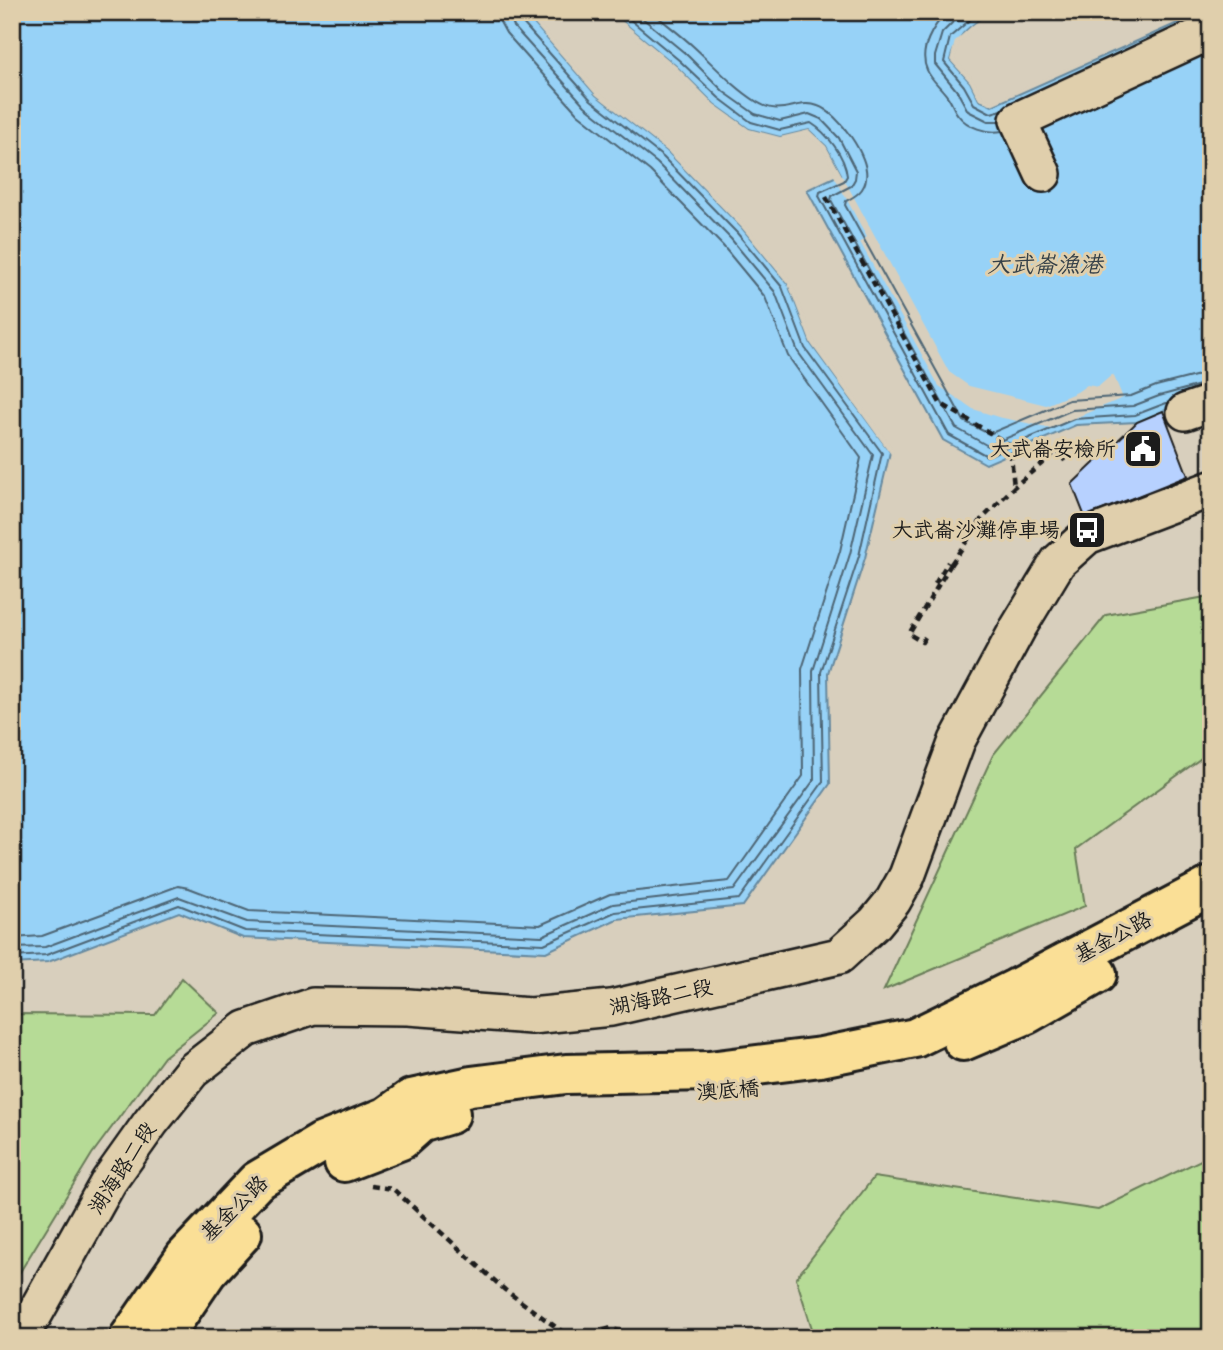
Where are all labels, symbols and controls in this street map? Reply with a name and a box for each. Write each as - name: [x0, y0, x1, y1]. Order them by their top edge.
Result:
- water label: 大武崙漁港: [988, 249, 1105, 279]
- public building icon: 大武崙安檢所: [1122, 428, 1164, 470]
- place label: 大武崙安檢所: [990, 435, 1116, 463]
- bus stop icon: 大武崙沙灘停車場: [1066, 509, 1108, 551]
- place label: 大武崙沙灘停車場: [892, 516, 1060, 544]
- street label: 基金公路: [1069, 905, 1157, 969]
- street label: 湖海路二段: [607, 972, 715, 1022]
- street label: 澳底橋: [696, 1074, 760, 1106]
- street label: 湖海路二段: [82, 1116, 162, 1220]
- street label: 基金公路: [194, 1169, 274, 1247]

